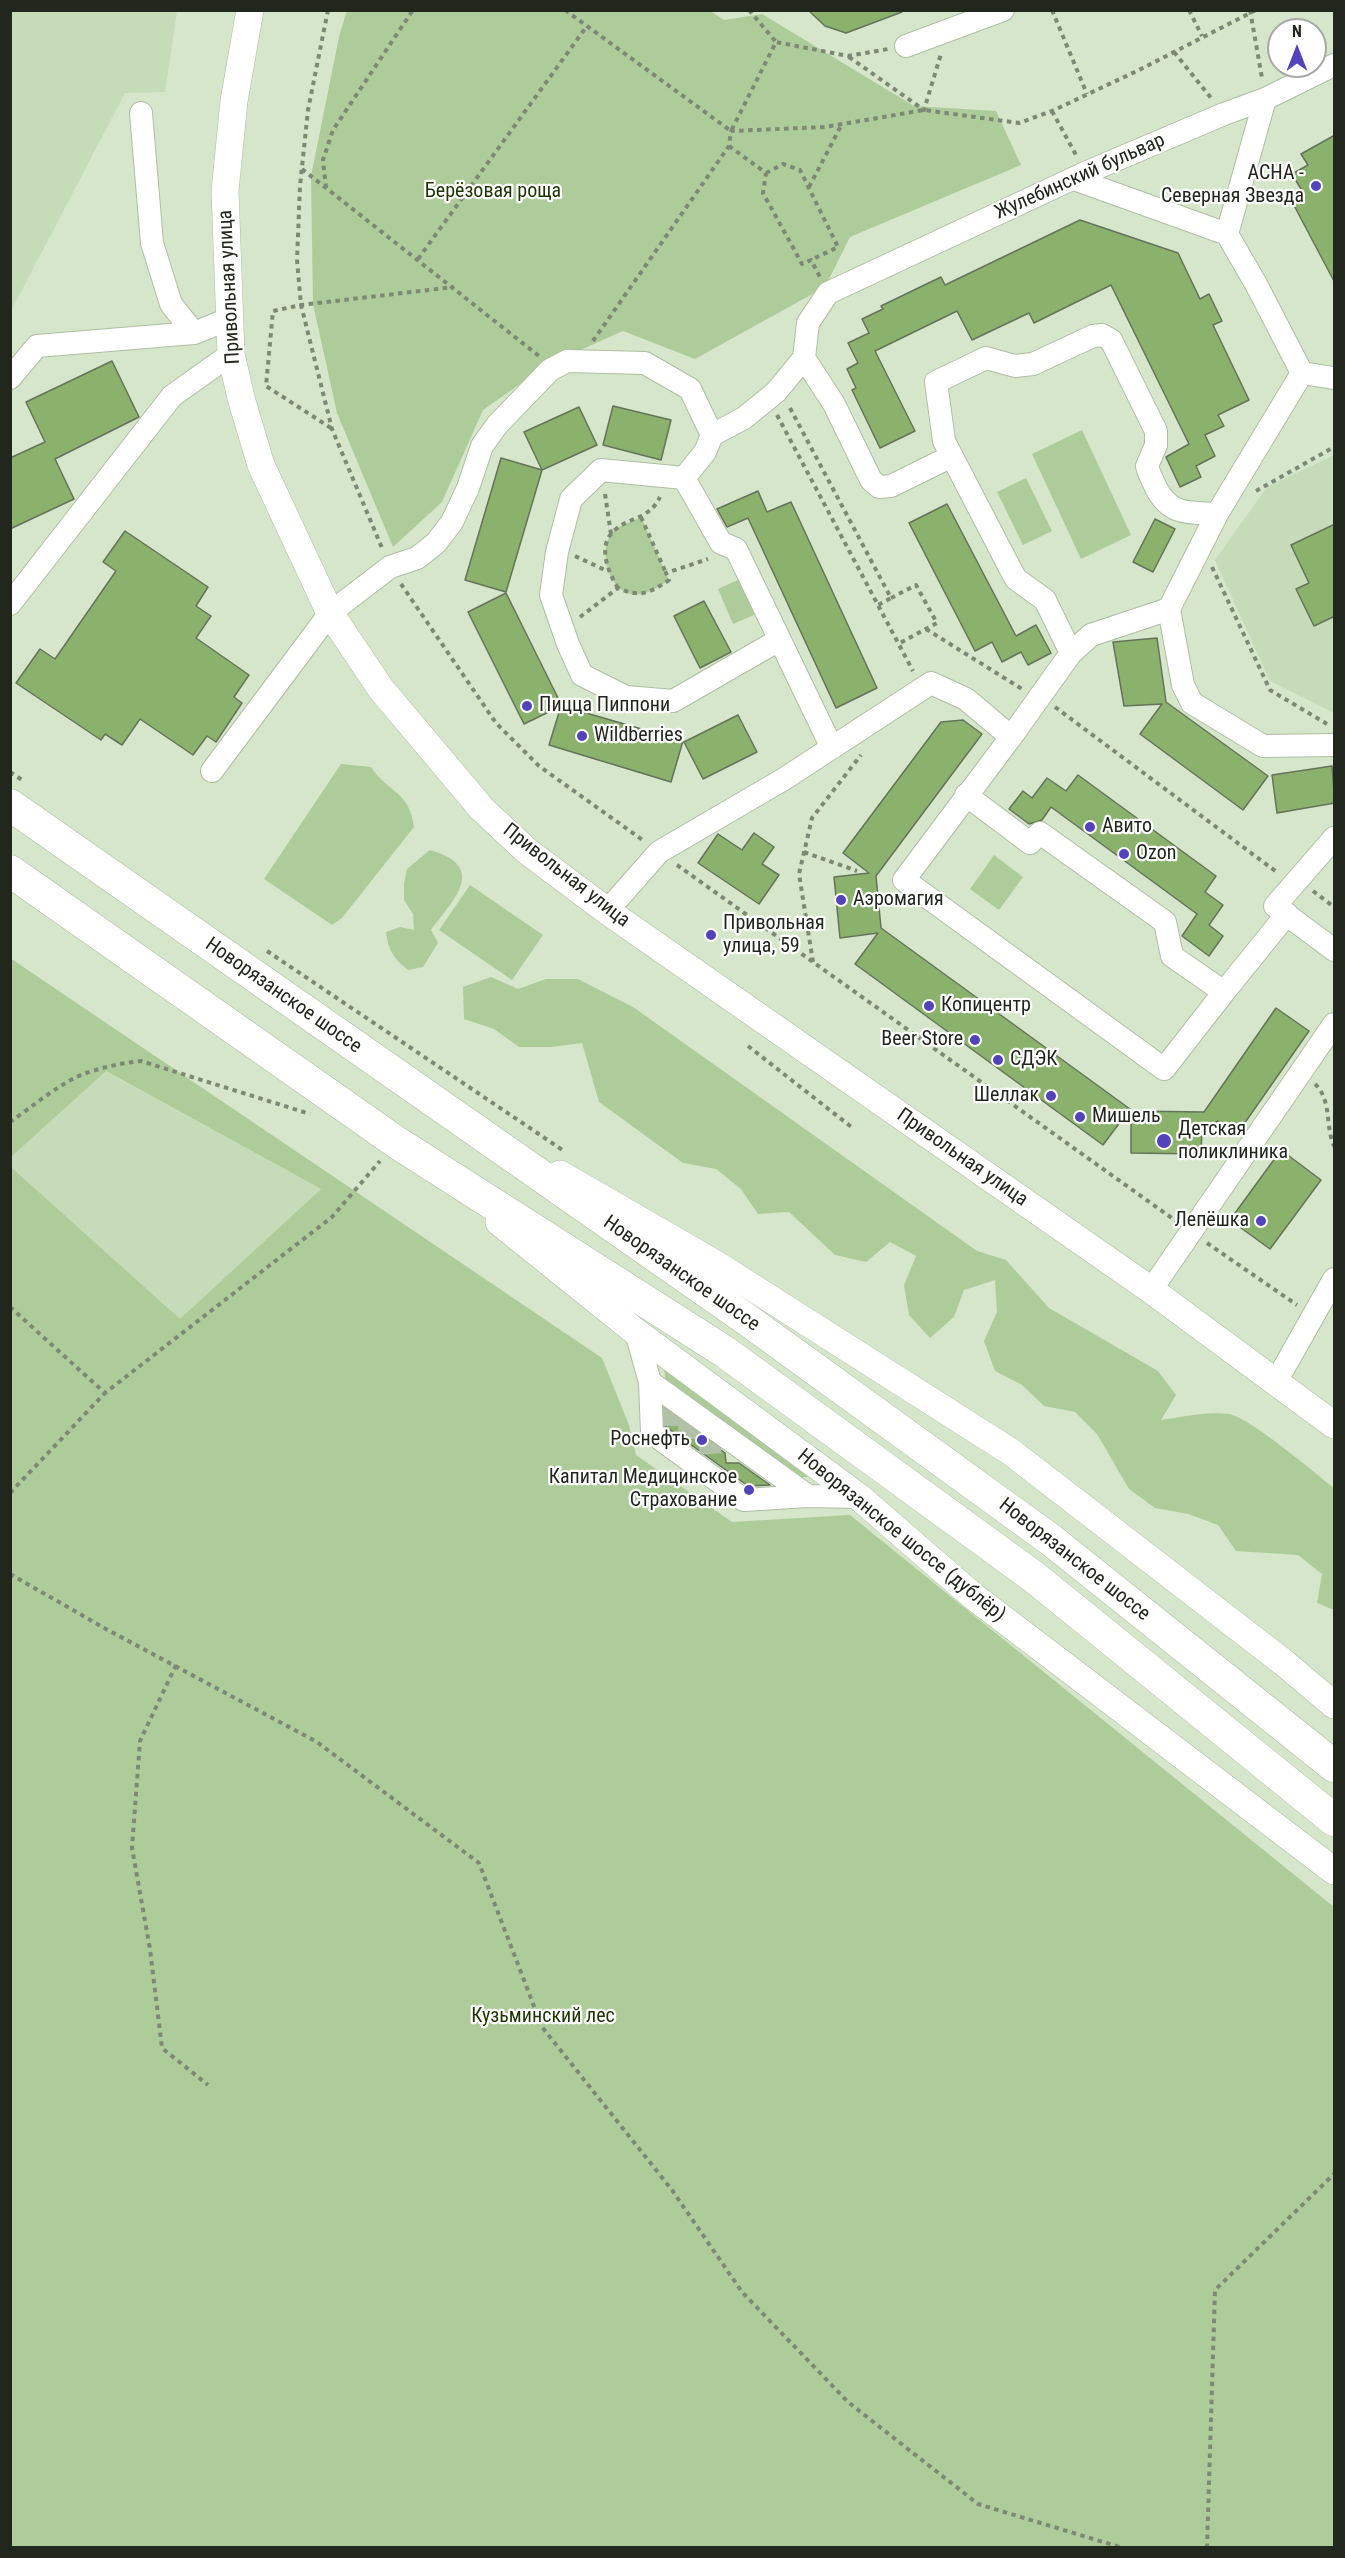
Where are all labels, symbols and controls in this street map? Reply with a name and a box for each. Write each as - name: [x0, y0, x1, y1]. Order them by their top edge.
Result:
- north arrow: [1267, 18, 1327, 78]
- text: N: [1292, 22, 1302, 41]
- street label: Жулебинский бульвар: [991, 129, 1169, 225]
- place label: АСНА - Северная Звезда: [1161, 162, 1304, 209]
- marker: АСНА - Северная Звезда: [1309, 179, 1323, 193]
- park label: Берёзовая роща: [425, 180, 561, 204]
- street label: Привольная улица: [214, 209, 246, 365]
- place label: Пицца Пиппони: [539, 694, 670, 718]
- marker: Пицца Пиппони: [520, 699, 534, 713]
- place label: Wildberries: [594, 724, 683, 748]
- marker: Wildberries: [575, 729, 589, 743]
- place label: Авито: [1102, 815, 1152, 839]
- street label: Привольная улица: [498, 819, 634, 933]
- marker: Авито: [1083, 820, 1097, 834]
- place label: Ozon: [1136, 842, 1176, 866]
- marker: Ozon: [1117, 847, 1131, 861]
- place label: Аэромагия: [853, 888, 944, 912]
- marker: Аэромагия: [834, 893, 848, 907]
- place label: Привольная улица, 59: [723, 912, 825, 959]
- marker: Привольная улица, 59: [704, 928, 718, 942]
- street label: Новорязанское шоссе: [200, 933, 366, 1059]
- place label: Копицентр: [941, 994, 1031, 1018]
- marker: Копицентр: [922, 999, 936, 1013]
- place label: Beer Store: [881, 1028, 963, 1052]
- marker: Beer Store: [968, 1033, 982, 1047]
- place label: СДЭК: [1010, 1048, 1058, 1072]
- marker: СДЭК: [991, 1053, 1005, 1067]
- place label: Шеллак: [974, 1084, 1039, 1108]
- marker: Шеллак: [1044, 1089, 1058, 1103]
- street label: Привольная улица: [892, 1104, 1032, 1212]
- place label: Мишель: [1092, 1105, 1161, 1129]
- marker: Мишель: [1073, 1110, 1087, 1124]
- place label: Детская поликлиника: [1178, 1118, 1288, 1165]
- marker: Детская поликлиника: [1155, 1132, 1173, 1150]
- place label: Лепёшка: [1174, 1209, 1249, 1233]
- street label: Новорязанское шоссе: [598, 1211, 764, 1337]
- marker: Лепёшка: [1254, 1214, 1268, 1228]
- place label: Роснефть: [610, 1428, 690, 1452]
- marker: Роснефть: [695, 1433, 709, 1447]
- street label: Новорязанское шоссе (дублёр): [792, 1445, 1010, 1627]
- place label: Капитал Медицинское Страхование: [549, 1466, 737, 1513]
- marker: Капитал Медицинское Страхование: [742, 1483, 756, 1497]
- street label: Новорязанское шоссе: [994, 1493, 1154, 1627]
- park label: Кузьминский лес: [471, 2005, 615, 2029]

